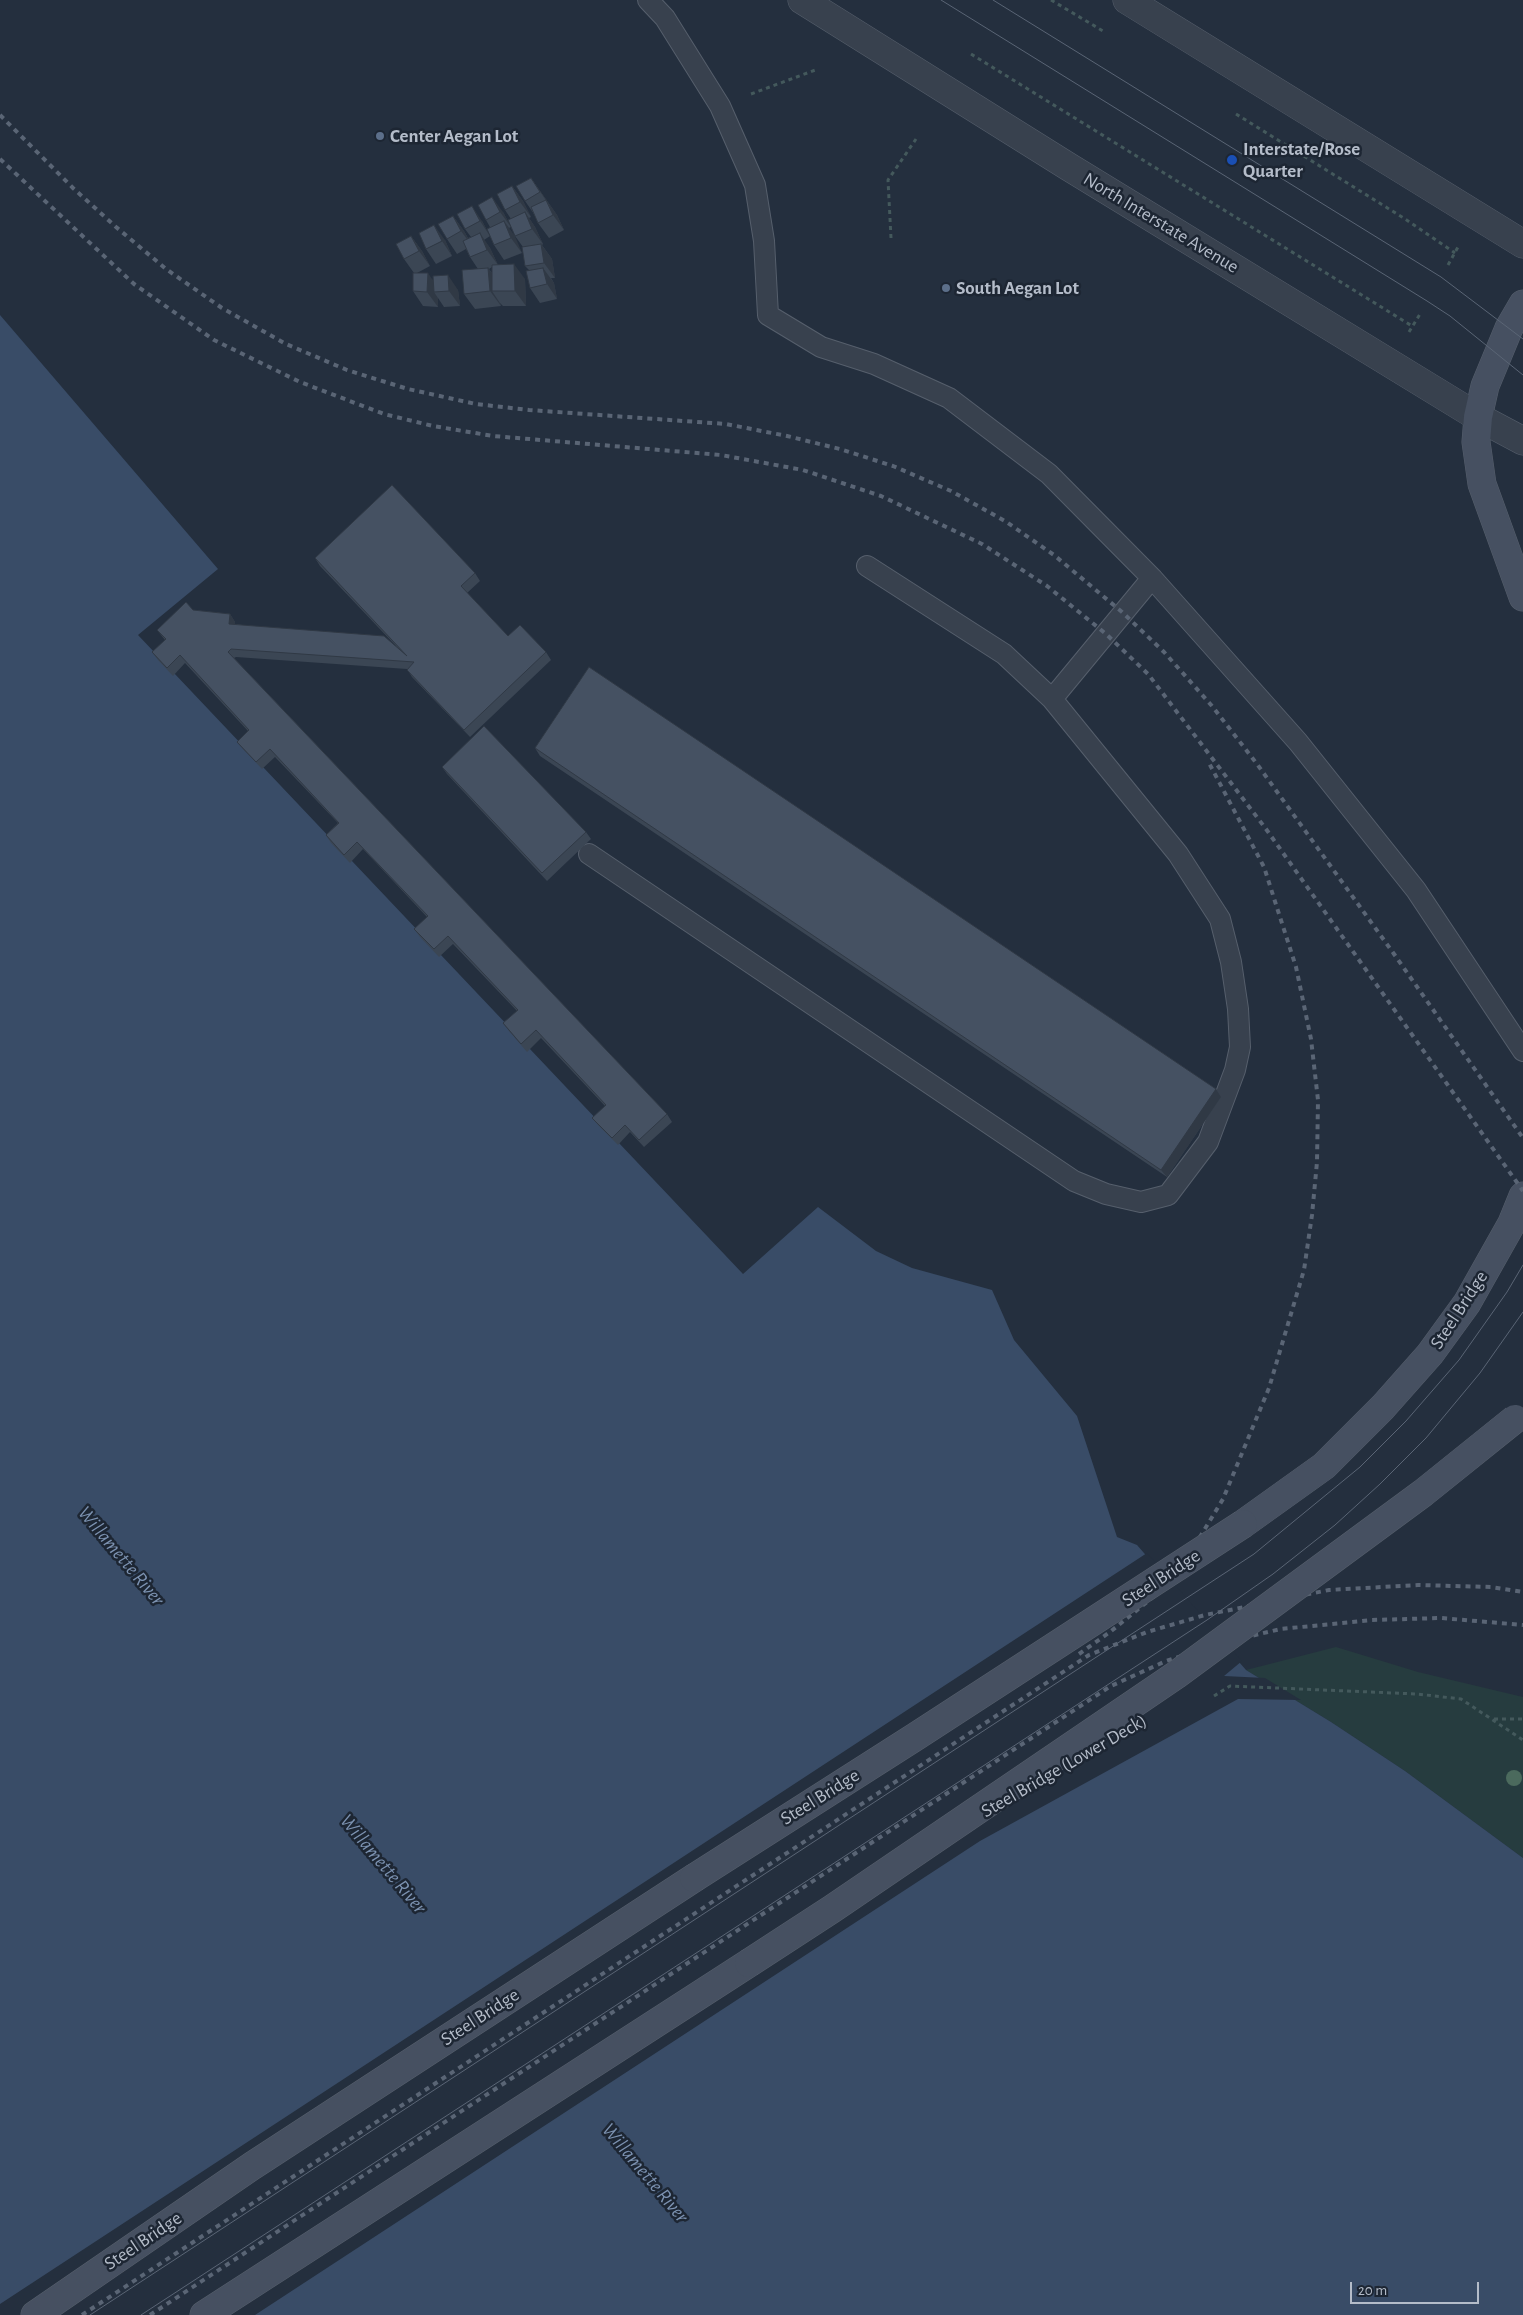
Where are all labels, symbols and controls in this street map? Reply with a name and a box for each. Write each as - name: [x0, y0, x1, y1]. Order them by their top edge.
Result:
- place label: Center Aegan Lot: [390, 125, 518, 147]
- marker: Center Aegan Lot: [374, 130, 386, 142]
- place label: Interstate/Rose Quarter: [1243, 138, 1360, 182]
- marker: Interstate/Rose Quarter: [1225, 153, 1239, 167]
- street label: North Interstate Avenue: [1079, 168, 1243, 278]
- place label: South Aegan Lot: [956, 277, 1079, 299]
- marker: South Aegan Lot: [940, 282, 952, 294]
- street label: Steel Bridge: [1425, 1267, 1493, 1353]
- water label: Willamette River: [73, 1501, 169, 1611]
- street label: Steel Bridge: [1118, 1544, 1204, 1612]
- street label: Steel Bridge (Lower Deck): [977, 1709, 1151, 1823]
- street label: Steel Bridge: [776, 1764, 864, 1830]
- water label: Willamette River: [335, 1809, 431, 1919]
- street label: Steel Bridge: [437, 1983, 523, 2051]
- water label: Willamette River: [597, 2118, 693, 2228]
- street label: Steel Bridge: [100, 2207, 186, 2275]
- scale bar: [1353, 2272, 1482, 2304]
- text: 20 m: [1358, 2283, 1387, 2298]

